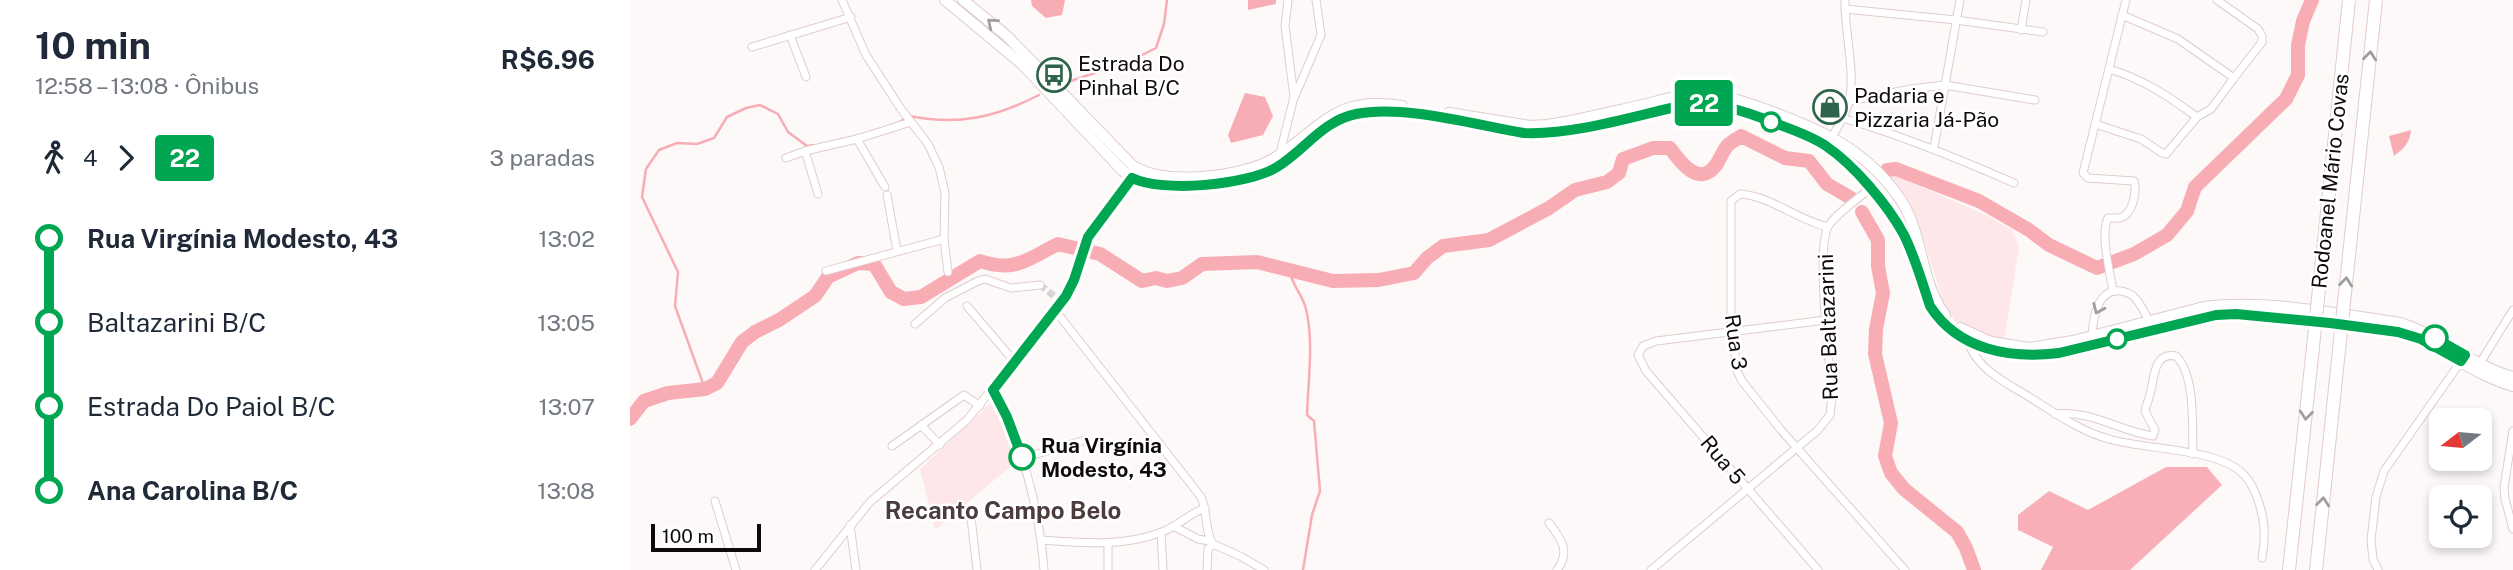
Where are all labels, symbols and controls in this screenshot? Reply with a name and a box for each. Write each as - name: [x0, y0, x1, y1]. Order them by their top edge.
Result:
- one-way arrow: [987, 19, 1000, 32]
- text: 10 min: [35, 23, 151, 68]
- text: R$6.96: [501, 44, 595, 75]
- one-way arrow: [2362, 50, 2377, 62]
- place label: Estrada Do Pinhal B/C: [1078, 51, 1185, 100]
- bus stop icon: Estrada Do Pinhal B/C: [1035, 56, 1073, 94]
- text: 12:58 – 13:08 · Ônibus: [35, 72, 259, 99]
- street label: Rodoanel Mário Covas: [2306, 72, 2354, 290]
- line badge: 22: [1672, 80, 1736, 126]
- place label: Padaria e Pizzaria Já-Pão: [1854, 83, 1999, 132]
- shop icon: Padaria e Pizzaria Já-Pão: [1811, 88, 1849, 126]
- text: 22: [1689, 89, 1719, 117]
- unlabelled marker: [1761, 112, 1781, 132]
- icon: walk: [35, 139, 73, 177]
- icon: forward: [107, 139, 145, 177]
- text: 4: [83, 144, 97, 171]
- text: 22: [169, 144, 200, 172]
- text: 3 paradas: [489, 144, 595, 171]
- text: Rua Virgínia Modesto, 43: [87, 223, 398, 254]
- text: 13:02: [538, 225, 595, 252]
- street label: Rua Baltazarini: [1813, 253, 1843, 401]
- one-way arrow: [2338, 277, 2353, 288]
- one-way arrow: [2092, 302, 2106, 314]
- text: Baltazarini B/C: [87, 307, 266, 338]
- text: 13:05: [537, 309, 595, 336]
- street label: Rua 3: [1720, 312, 1752, 372]
- unlabelled marker: [2422, 325, 2448, 351]
- unlabelled marker: [2107, 329, 2127, 349]
- text: Estrada Do Paiol B/C: [87, 391, 335, 422]
- text: 13:07: [538, 393, 595, 420]
- north arrow: [2429, 408, 2492, 471]
- map controls: [2429, 408, 2492, 548]
- one-way arrow: [2299, 409, 2314, 421]
- street label: Rua 5: [1695, 430, 1751, 490]
- place label: Rua Virgínia Modesto, 43: [1041, 433, 1167, 482]
- marker: Rua Virgínia Modesto, 43: [1009, 444, 1035, 470]
- text: Ana Carolina B/C: [87, 475, 298, 506]
- text: 13:08: [537, 477, 595, 504]
- button: locate: [2429, 485, 2492, 548]
- district label: Recanto Campo Belo: [885, 496, 1121, 524]
- one-way arrow: [2316, 496, 2331, 508]
- scale bar: [651, 521, 761, 553]
- text: 100 m: [662, 525, 714, 547]

